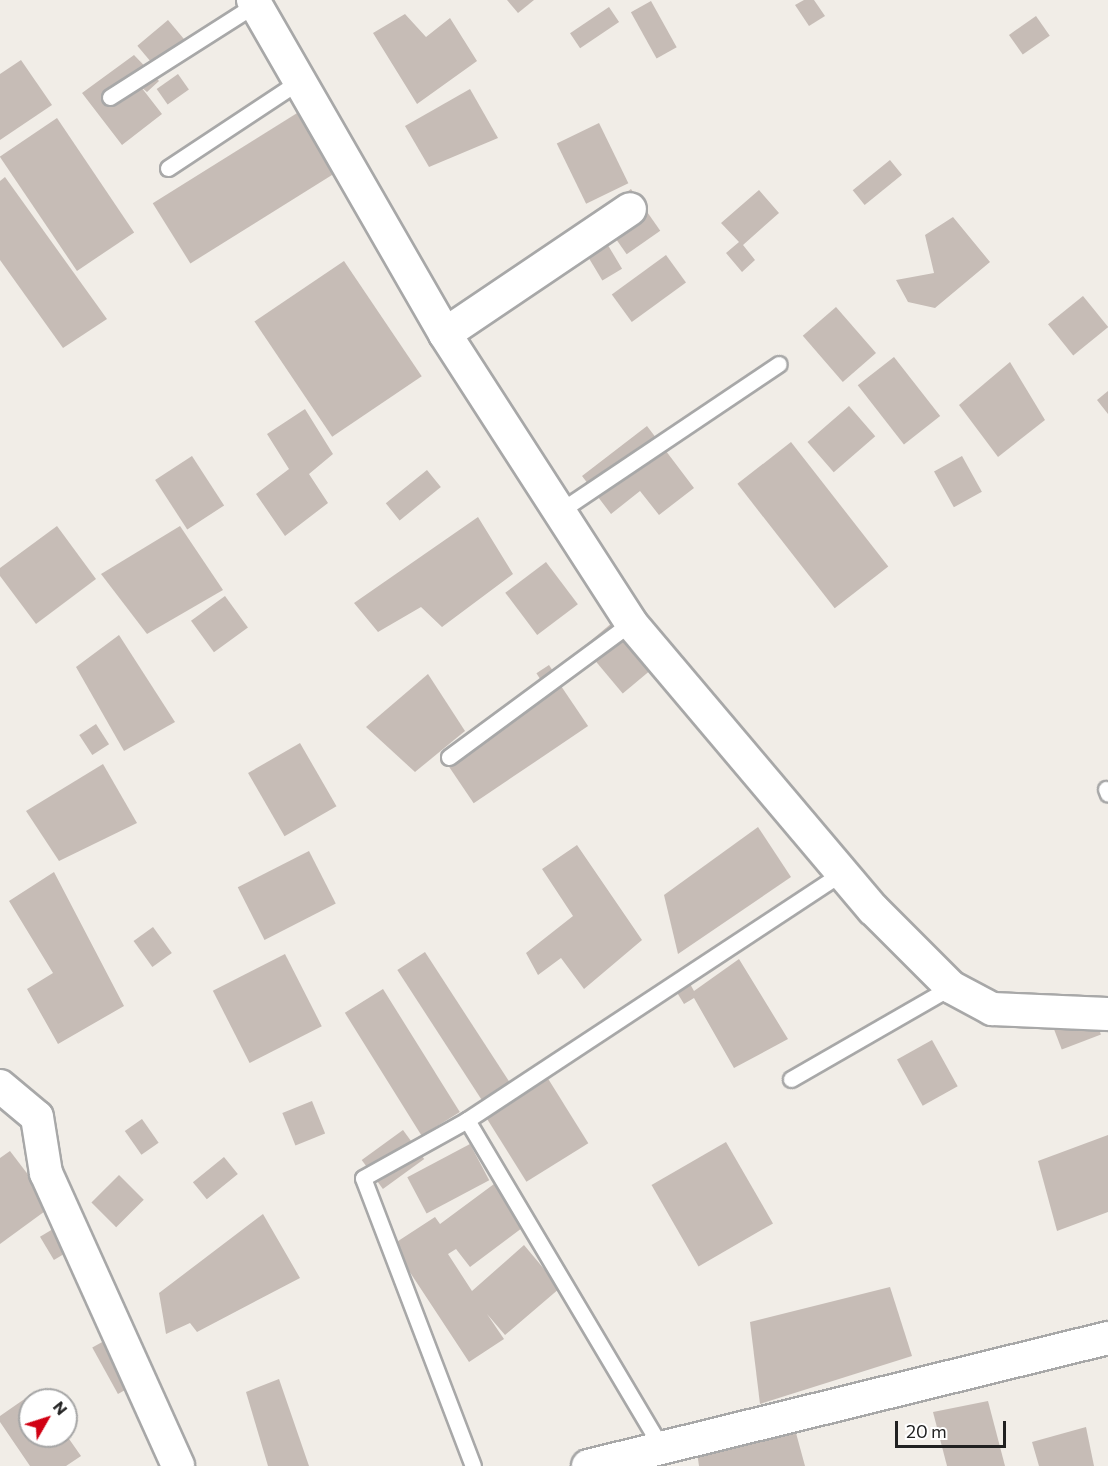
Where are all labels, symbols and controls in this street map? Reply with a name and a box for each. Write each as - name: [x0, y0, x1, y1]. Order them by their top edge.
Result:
- north arrow: [18, 1388, 78, 1448]
- text: N: [50, 1397, 72, 1418]
- scale bar: [898, 1409, 1009, 1447]
- text: 20 m: [906, 1420, 947, 1442]

